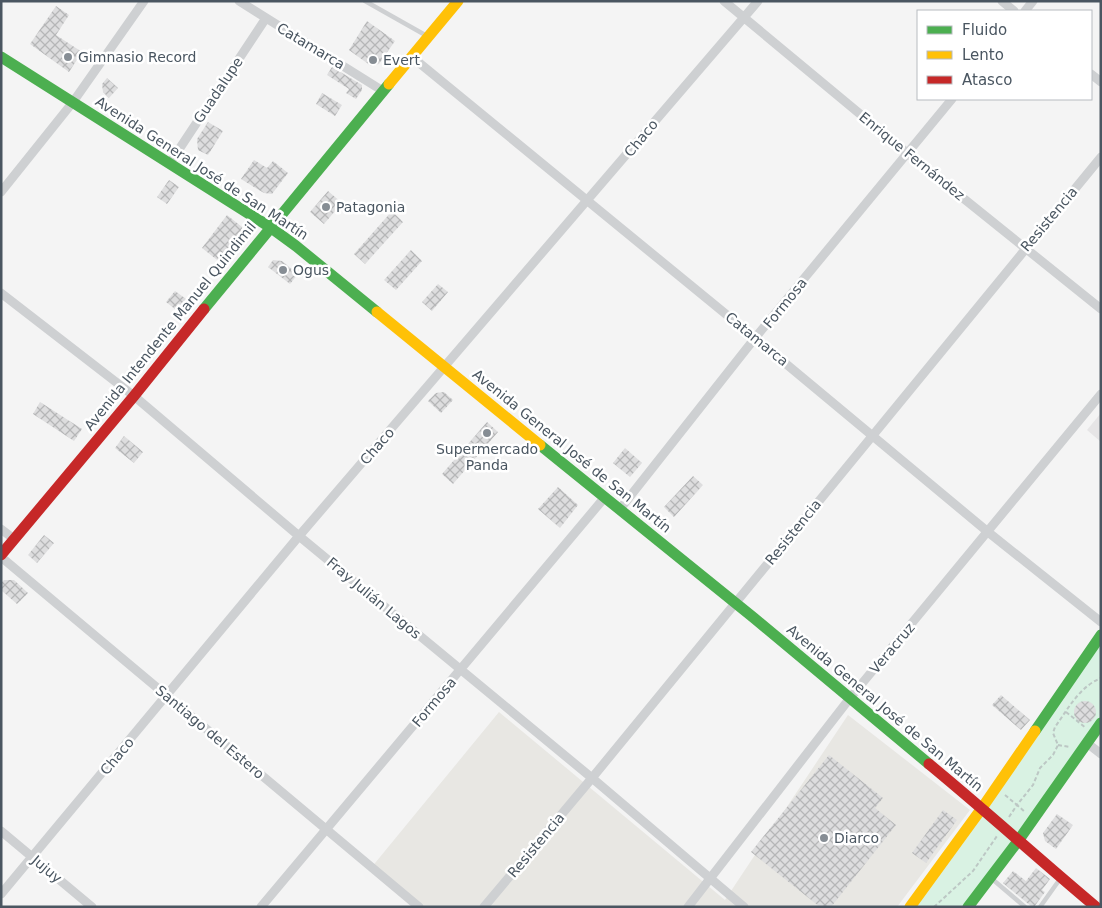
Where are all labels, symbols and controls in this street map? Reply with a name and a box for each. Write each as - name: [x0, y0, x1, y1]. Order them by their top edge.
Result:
- legend: [917, 10, 1092, 100]
- street label: Catamarca: [274, 19, 348, 73]
- text: Fluido: [962, 21, 1007, 39]
- text: Lento: [962, 46, 1004, 64]
- place label: Gimnasio Record: [78, 49, 196, 65]
- marker: Gimnasio Record: [62, 51, 74, 63]
- place label: Evert: [383, 52, 421, 68]
- street label: Guadalupe: [190, 54, 246, 126]
- marker: Evert: [367, 54, 379, 66]
- text: Atasco: [962, 71, 1012, 89]
- street label: Avenida General José de San Martín: [93, 93, 311, 243]
- street label: Enrique Fernández: [856, 109, 968, 203]
- street label: Chaco: [621, 116, 661, 160]
- street label: Resistencia: [1017, 183, 1081, 255]
- place label: Patagonia: [336, 199, 405, 215]
- marker: Patagonia: [320, 201, 332, 213]
- street label: Avenida Intendente Manuel Quindimil: [81, 219, 259, 433]
- place label: Ogus: [293, 262, 329, 278]
- marker: Ogus: [277, 264, 289, 276]
- street label: Formosa: [760, 275, 810, 331]
- street label: Catamarca: [722, 309, 792, 369]
- street label: Avenida General José de San Martín: [470, 366, 674, 536]
- street label: Chaco: [357, 424, 397, 468]
- marker: Supermercado Panda: [481, 427, 493, 439]
- place label: Supermercado Panda: [436, 441, 538, 473]
- street label: Resistencia: [762, 496, 824, 568]
- street label: Fray Julián Lagos: [324, 554, 424, 642]
- street label: Veracruz: [866, 619, 918, 677]
- street label: Avenida General José de San Martín: [784, 621, 986, 795]
- street label: Formosa: [409, 674, 459, 730]
- street label: Santiago del Estero: [153, 682, 267, 782]
- street label: Chaco: [97, 734, 137, 778]
- street label: Resistencia: [504, 809, 568, 881]
- place label: Diarco: [834, 830, 879, 846]
- marker: Diarco: [818, 832, 830, 844]
- street label: Jujuy: [28, 851, 65, 886]

